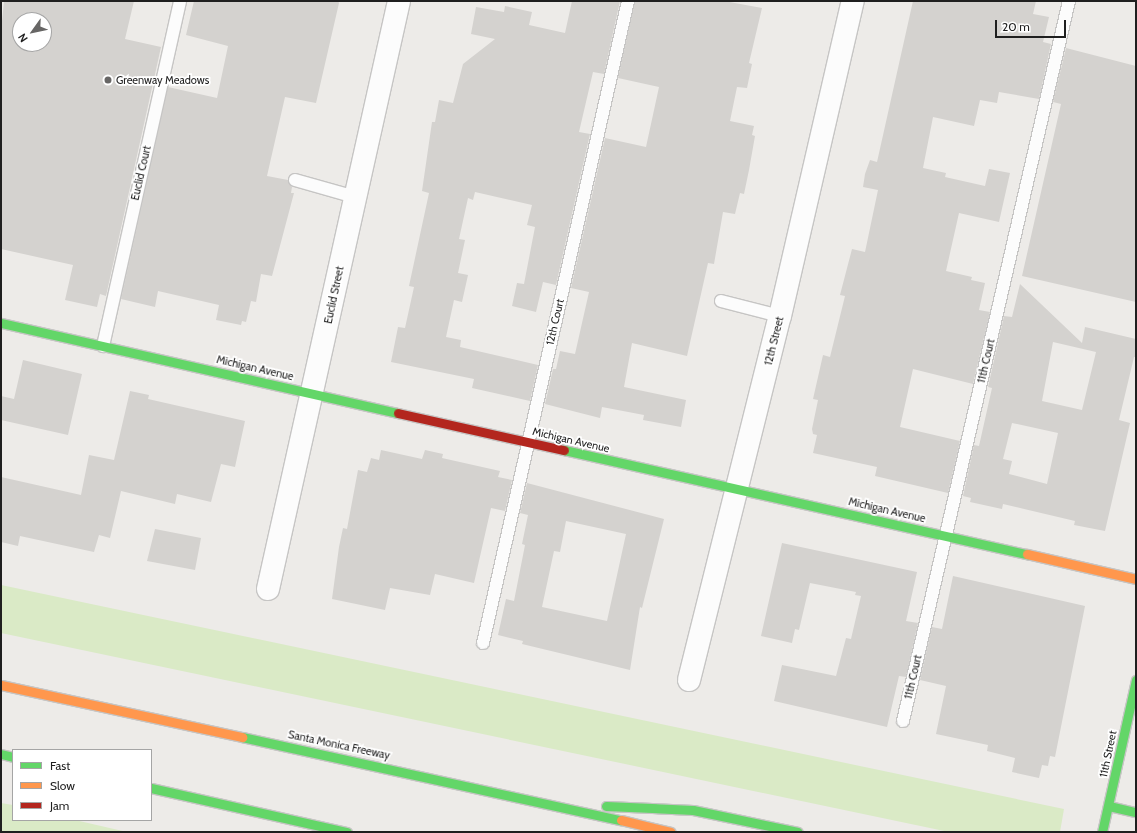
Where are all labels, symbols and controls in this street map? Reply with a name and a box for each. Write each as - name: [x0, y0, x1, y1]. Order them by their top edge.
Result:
- north arrow: [12, 12, 52, 52]
- scale bar: [997, 12, 1068, 38]
- text: 20 m: [1002, 19, 1030, 34]
- text: N: [15, 31, 31, 45]
- place label: Greenway Meadows: [116, 73, 209, 87]
- marker: Greenway Meadows: [103, 75, 113, 85]
- street label: Euclid Court: [128, 144, 154, 202]
- street label: Euclid Street: [321, 265, 347, 325]
- street label: 12th Court: [543, 298, 567, 346]
- street label: 12th Street: [762, 315, 786, 367]
- street label: 11th Court: [975, 338, 997, 384]
- street label: Michigan Avenue: [215, 353, 295, 383]
- street label: Michigan Avenue: [531, 425, 611, 455]
- street label: Michigan Avenue: [847, 495, 927, 525]
- street label: 11th Court: [902, 654, 924, 700]
- street label: Santa Monica Freeway: [287, 728, 391, 762]
- street label: 11th Street: [1097, 729, 1119, 779]
- legend: [12, 749, 152, 821]
- text: Fast: [50, 758, 70, 773]
- text: Slow: [50, 778, 75, 793]
- text: Jam: [50, 798, 69, 813]

